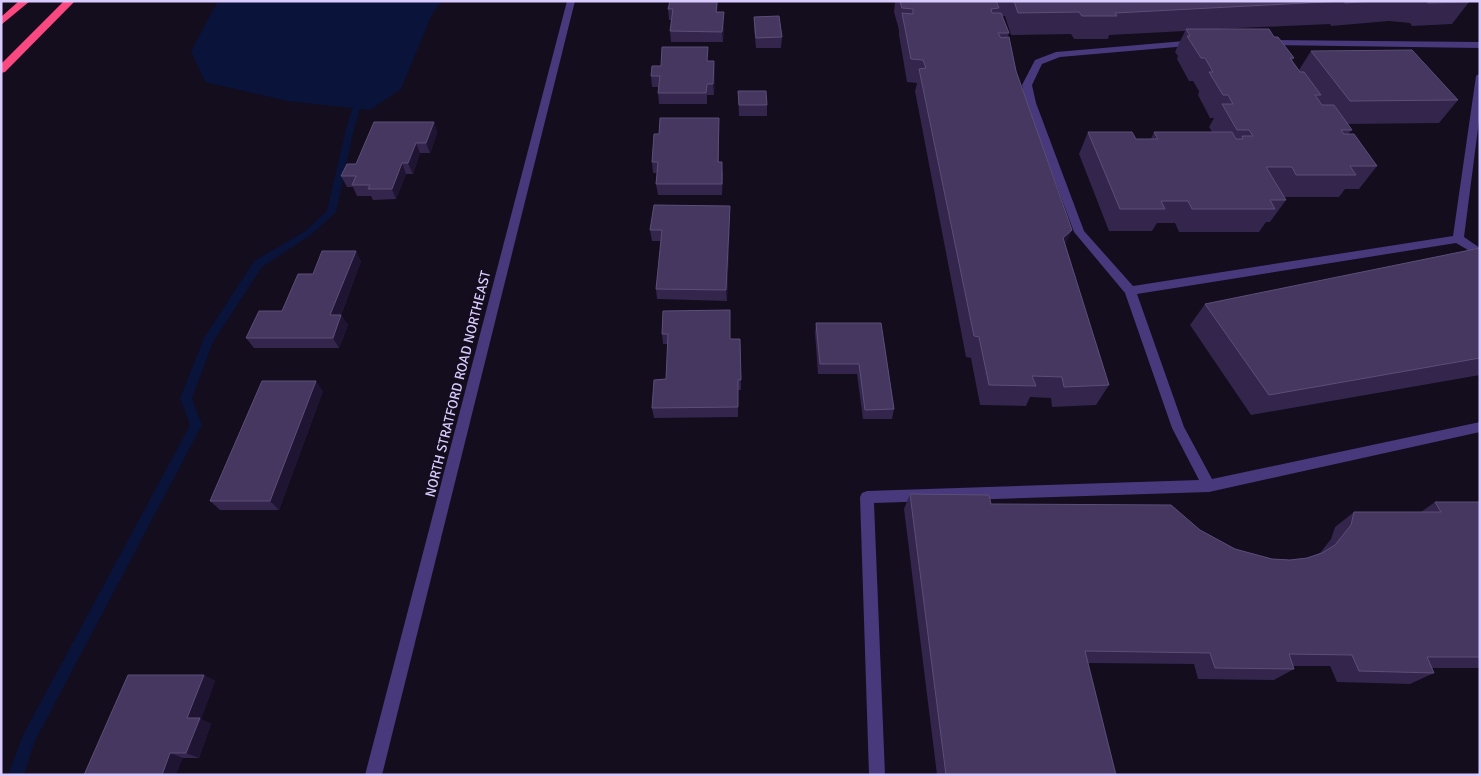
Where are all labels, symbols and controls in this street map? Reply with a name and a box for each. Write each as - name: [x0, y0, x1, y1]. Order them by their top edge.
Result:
- street label: NORTH STRATFORD ROAD NORTHEAST: [422, 269, 494, 499]

